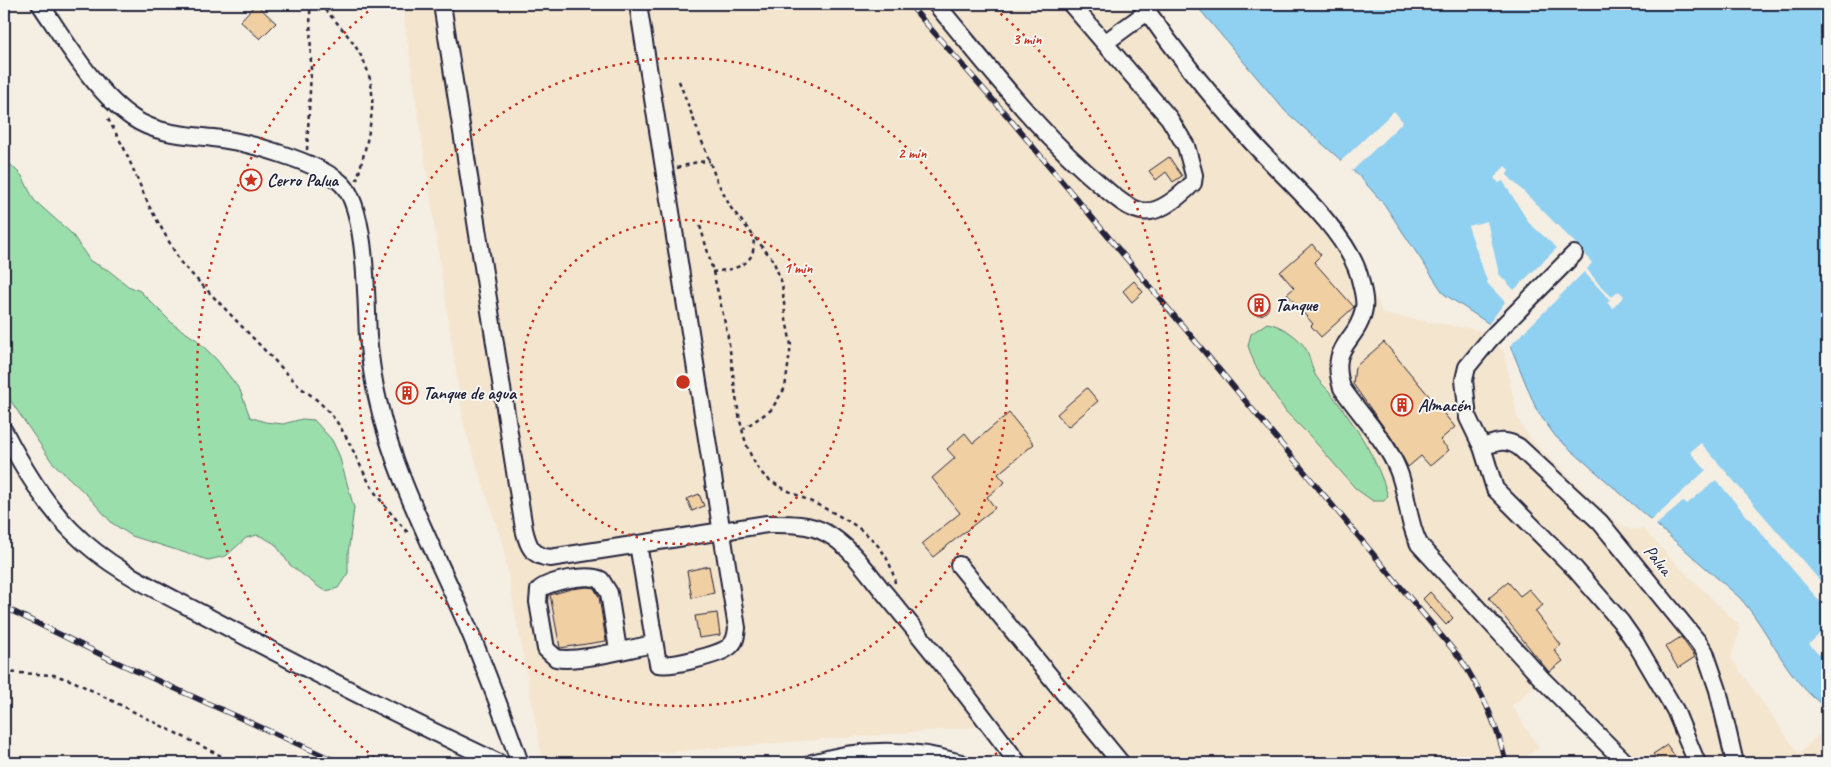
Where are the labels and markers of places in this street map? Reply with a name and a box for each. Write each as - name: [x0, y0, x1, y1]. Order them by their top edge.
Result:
- place icon: Cerro Palua: [239, 168, 263, 192]
- place label: Cerro Palua: [267, 169, 339, 191]
- building icon: Tanque: [1247, 293, 1271, 317]
- place label: Tanque: [1275, 294, 1319, 316]
- centre of rings: [674, 373, 692, 391]
- building icon: Tanque de agua: [395, 381, 419, 405]
- place label: Tanque de agua: [423, 382, 518, 404]
- building icon: Almacén: [1390, 393, 1414, 417]
- place label: Almacén: [1418, 394, 1471, 416]

